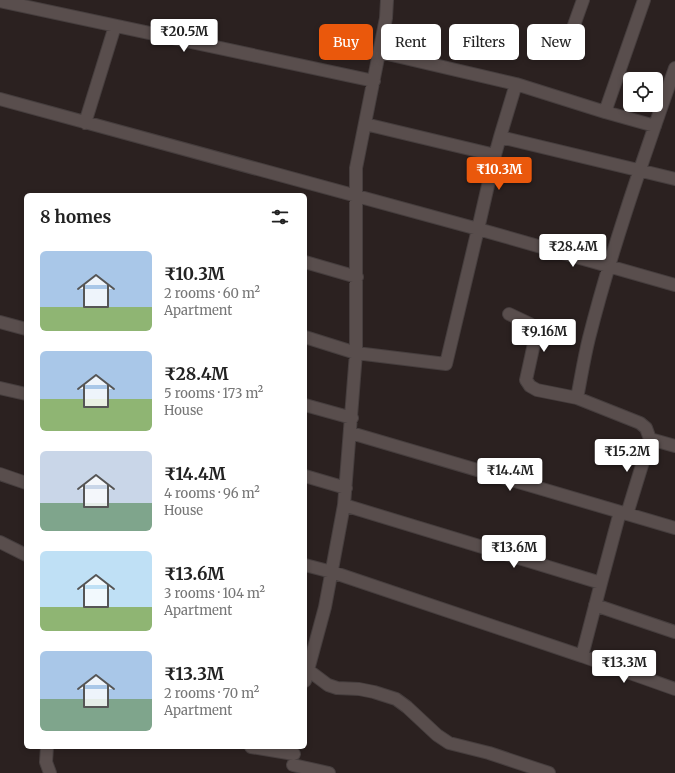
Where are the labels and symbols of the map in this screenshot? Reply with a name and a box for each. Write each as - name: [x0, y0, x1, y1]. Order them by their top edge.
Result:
- pin: ₹20.5M: [151, 19, 217, 53]
- pin: ₹10.3M: [466, 157, 532, 191]
- pin: ₹28.4M: [540, 234, 606, 268]
- pin: ₹9.16M: [511, 319, 577, 353]
- pin: ₹15.2M: [594, 439, 660, 473]
- pin: ₹14.4M: [477, 458, 543, 492]
- pin: ₹13.6M: [481, 535, 547, 569]
- pin: ₹13.3M: [591, 650, 657, 684]

